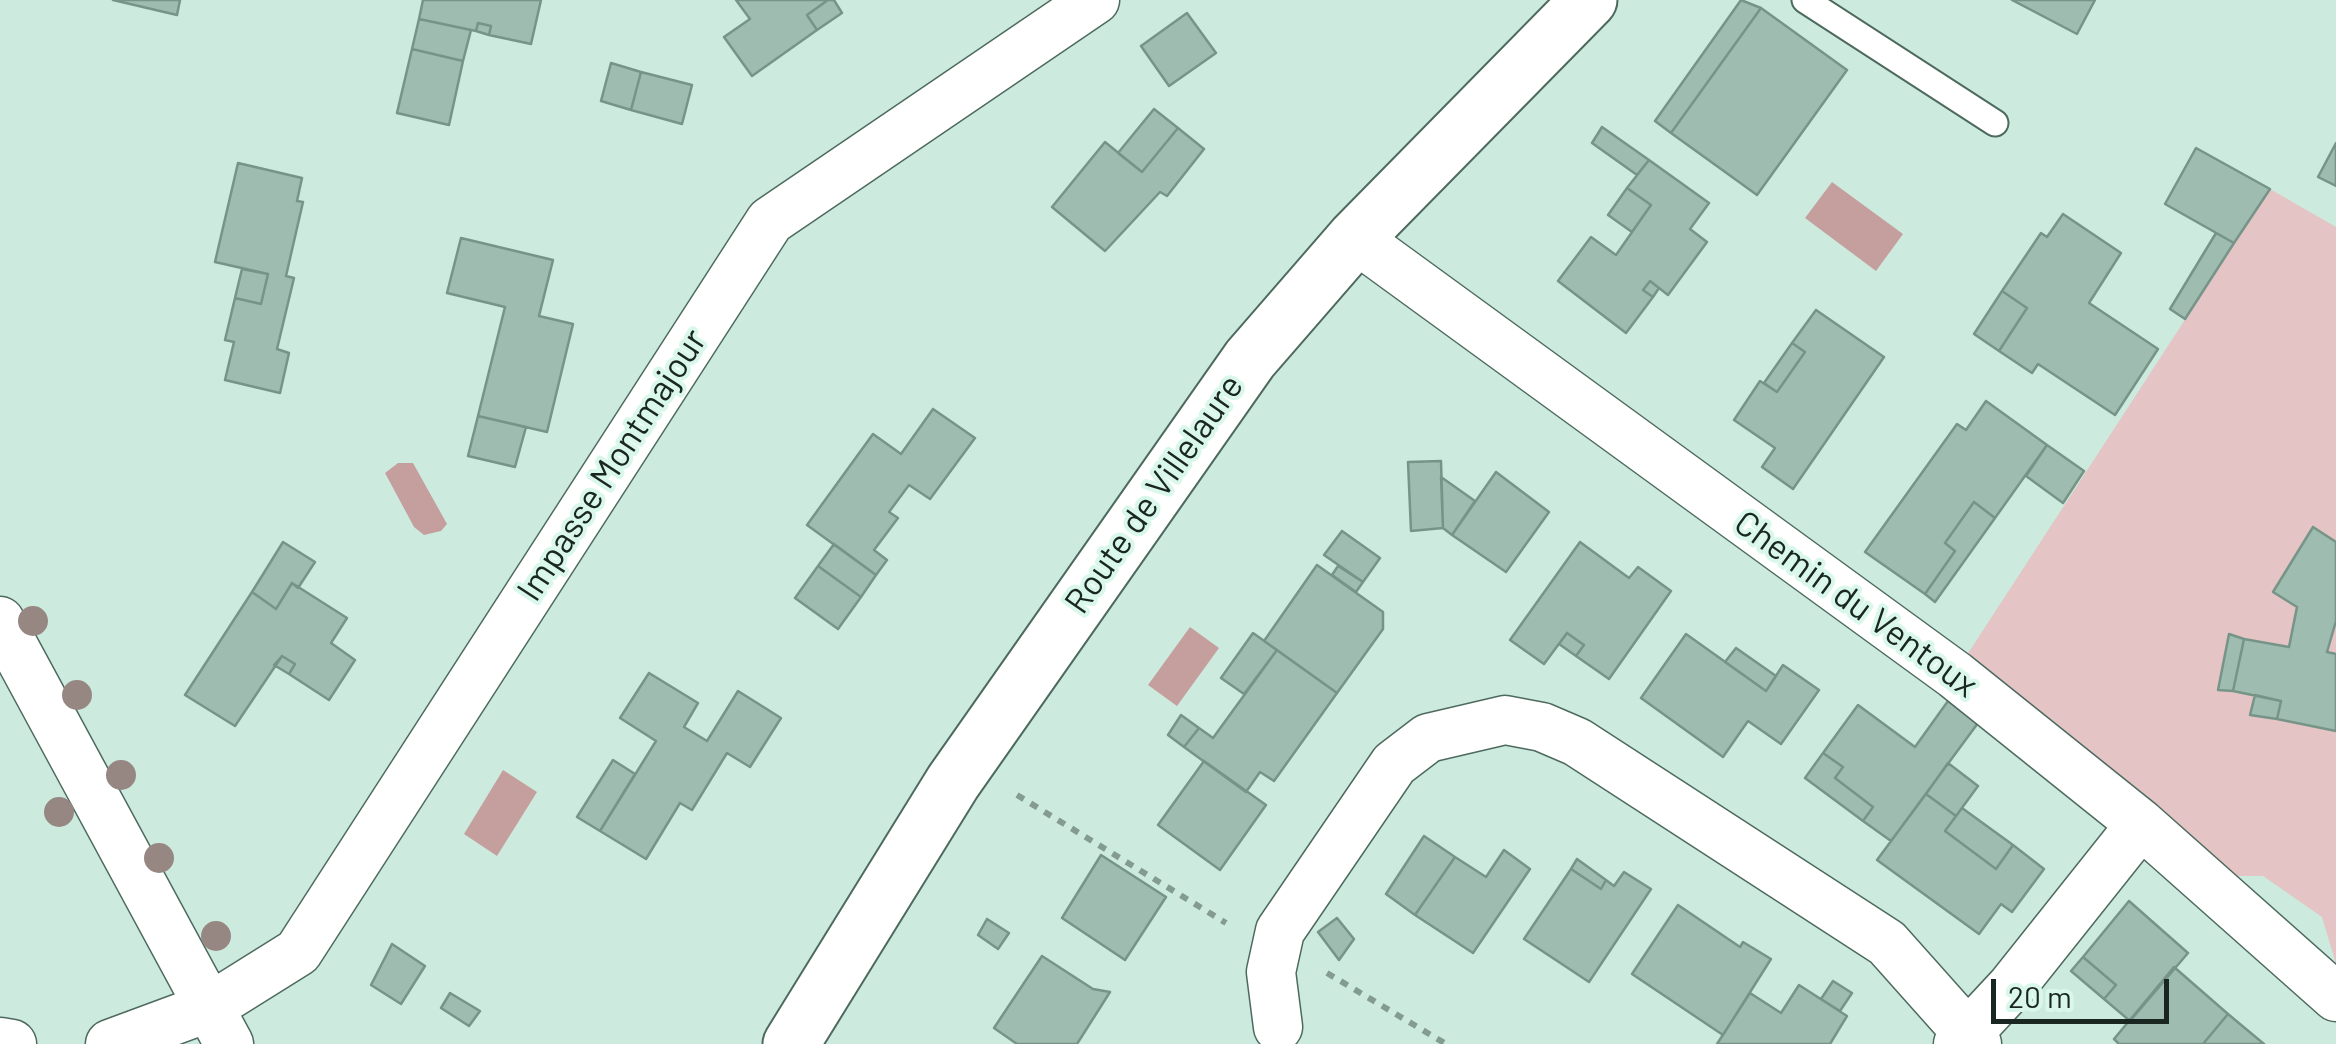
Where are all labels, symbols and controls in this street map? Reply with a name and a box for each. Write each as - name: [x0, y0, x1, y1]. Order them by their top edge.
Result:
- street label: Impasse Montmajour: [508, 321, 716, 609]
- street label: Route de Villelaure: [1056, 366, 1252, 622]
- street label: Chemin du Ventoux: [1726, 502, 1986, 706]
- scale bar: [1996, 959, 2174, 1021]
- text: 20 m: [2008, 978, 2072, 1014]

